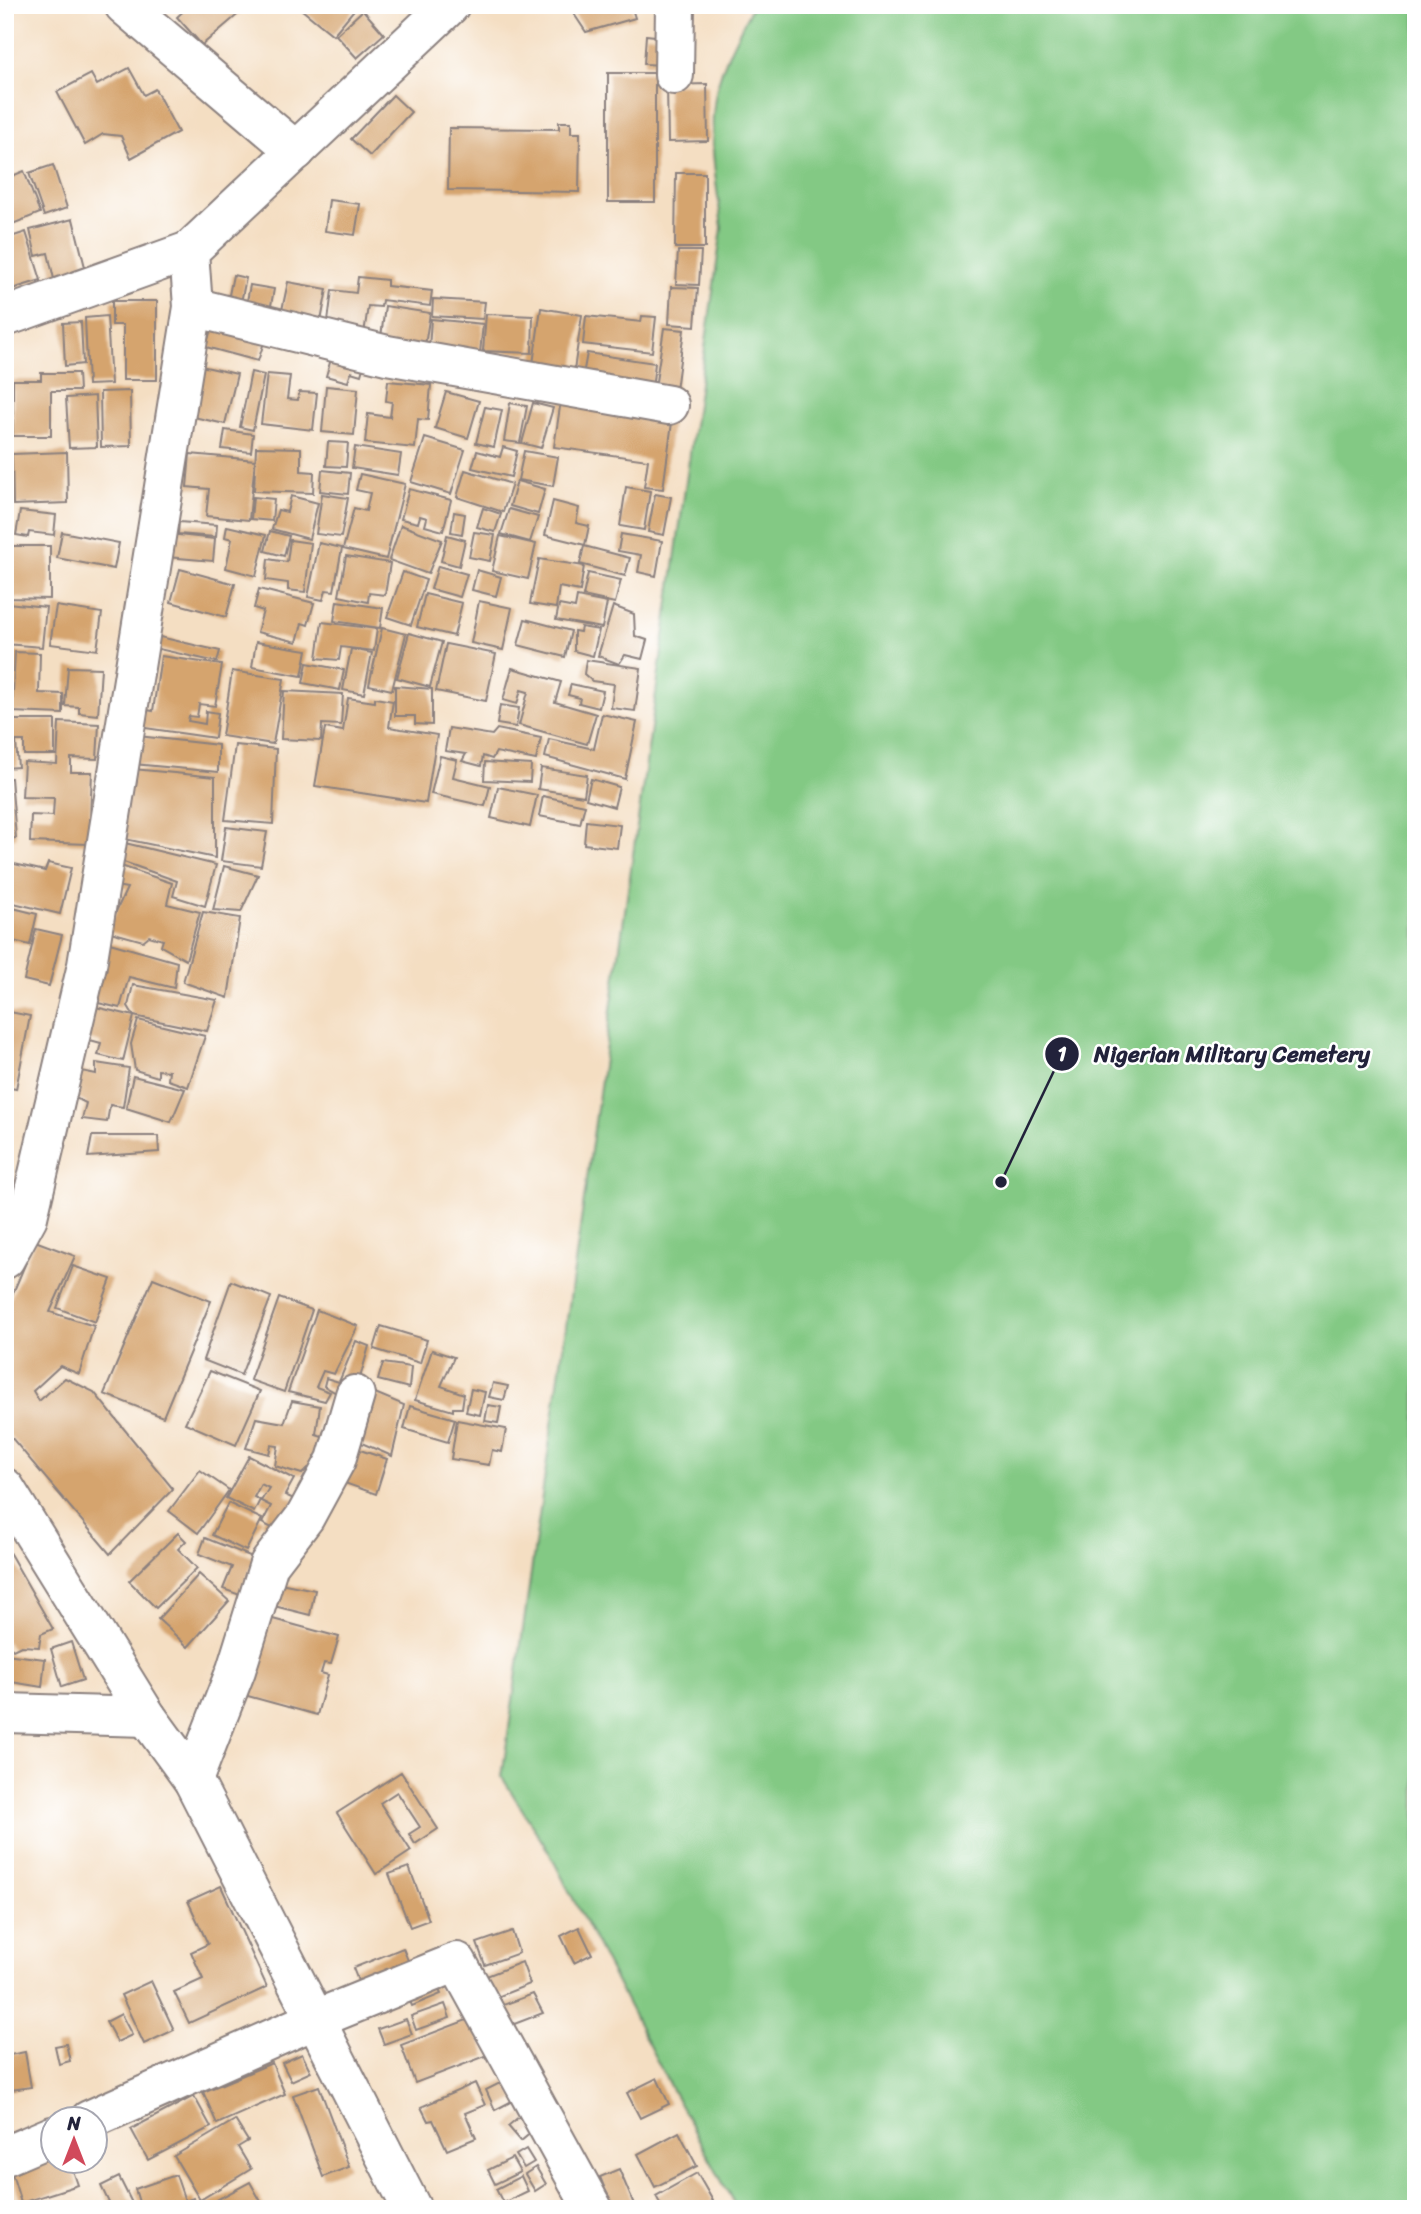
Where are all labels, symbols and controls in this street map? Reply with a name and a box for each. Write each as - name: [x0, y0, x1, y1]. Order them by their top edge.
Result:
- callout: Nigerian Military Cemetery: [1044, 1032, 1384, 1076]
- text: Nigerian Military Cemetery: [1093, 1034, 1371, 1075]
- text: 1: [1057, 1035, 1067, 1073]
- north arrow: [38, 2106, 108, 2176]
- text: N: [66, 2107, 81, 2140]

